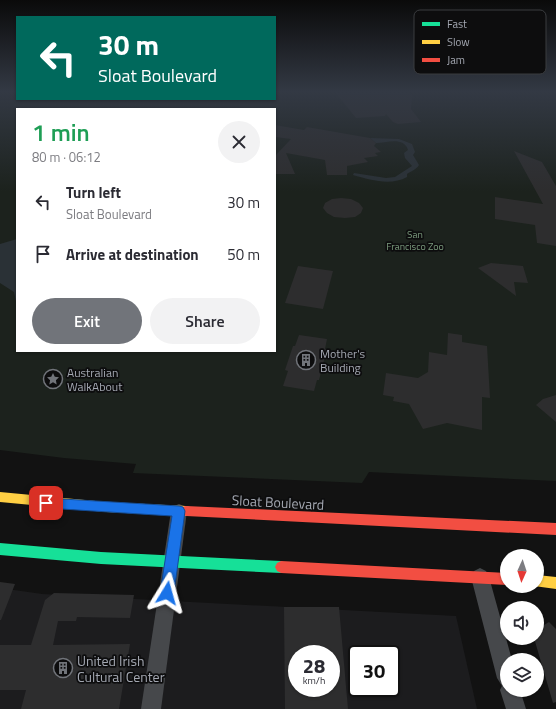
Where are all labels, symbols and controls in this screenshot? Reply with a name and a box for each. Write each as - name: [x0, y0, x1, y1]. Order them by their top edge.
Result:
- legend: [414, 10, 546, 74]
- text: Fast: [447, 16, 467, 32]
- text: 30 m: [98, 23, 159, 66]
- icon: left: [32, 32, 84, 84]
- text: Slow: [447, 34, 470, 50]
- text: Jam: [447, 52, 465, 68]
- text: Sloat Boulevard: [98, 62, 217, 89]
- text: 1 min: [32, 114, 90, 150]
- button: close: [218, 121, 260, 163]
- text: 80 m · 06:12: [32, 147, 101, 167]
- text: Turn left: [66, 181, 121, 204]
- icon: left: [32, 191, 54, 213]
- text: 30 m: [227, 191, 260, 214]
- text: Sloat Boulevard: [66, 204, 152, 224]
- park label: San Francisco Zoo: [386, 227, 444, 254]
- icon: arrive: [32, 243, 54, 265]
- text: Arrive at destination: [66, 243, 199, 266]
- text: 50 m: [227, 243, 260, 266]
- button: Exit: [32, 298, 142, 344]
- button: Share: [150, 298, 260, 344]
- place label: Mother's Building: [320, 344, 366, 377]
- building icon: Mother's Building: [295, 349, 317, 371]
- place label: Australian WalkAbout: [67, 363, 123, 396]
- place icon: Australian WalkAbout: [42, 368, 64, 390]
- pin: [29, 486, 63, 520]
- street label: Sloat Boulevard: [231, 489, 325, 515]
- icon: arrive: [35, 492, 57, 514]
- north arrow: [500, 549, 544, 593]
- map controls: [500, 549, 544, 697]
- position arrow: [146, 572, 188, 614]
- button: sound: [500, 601, 544, 645]
- speed limit sign: 30: [348, 645, 400, 697]
- place label: United Irish Cultural Center: [77, 650, 165, 687]
- text: 28: [303, 650, 325, 681]
- button: layers: [500, 653, 544, 697]
- building icon: United Irish Cultural Center: [52, 657, 74, 679]
- text: km/h: [303, 673, 325, 688]

